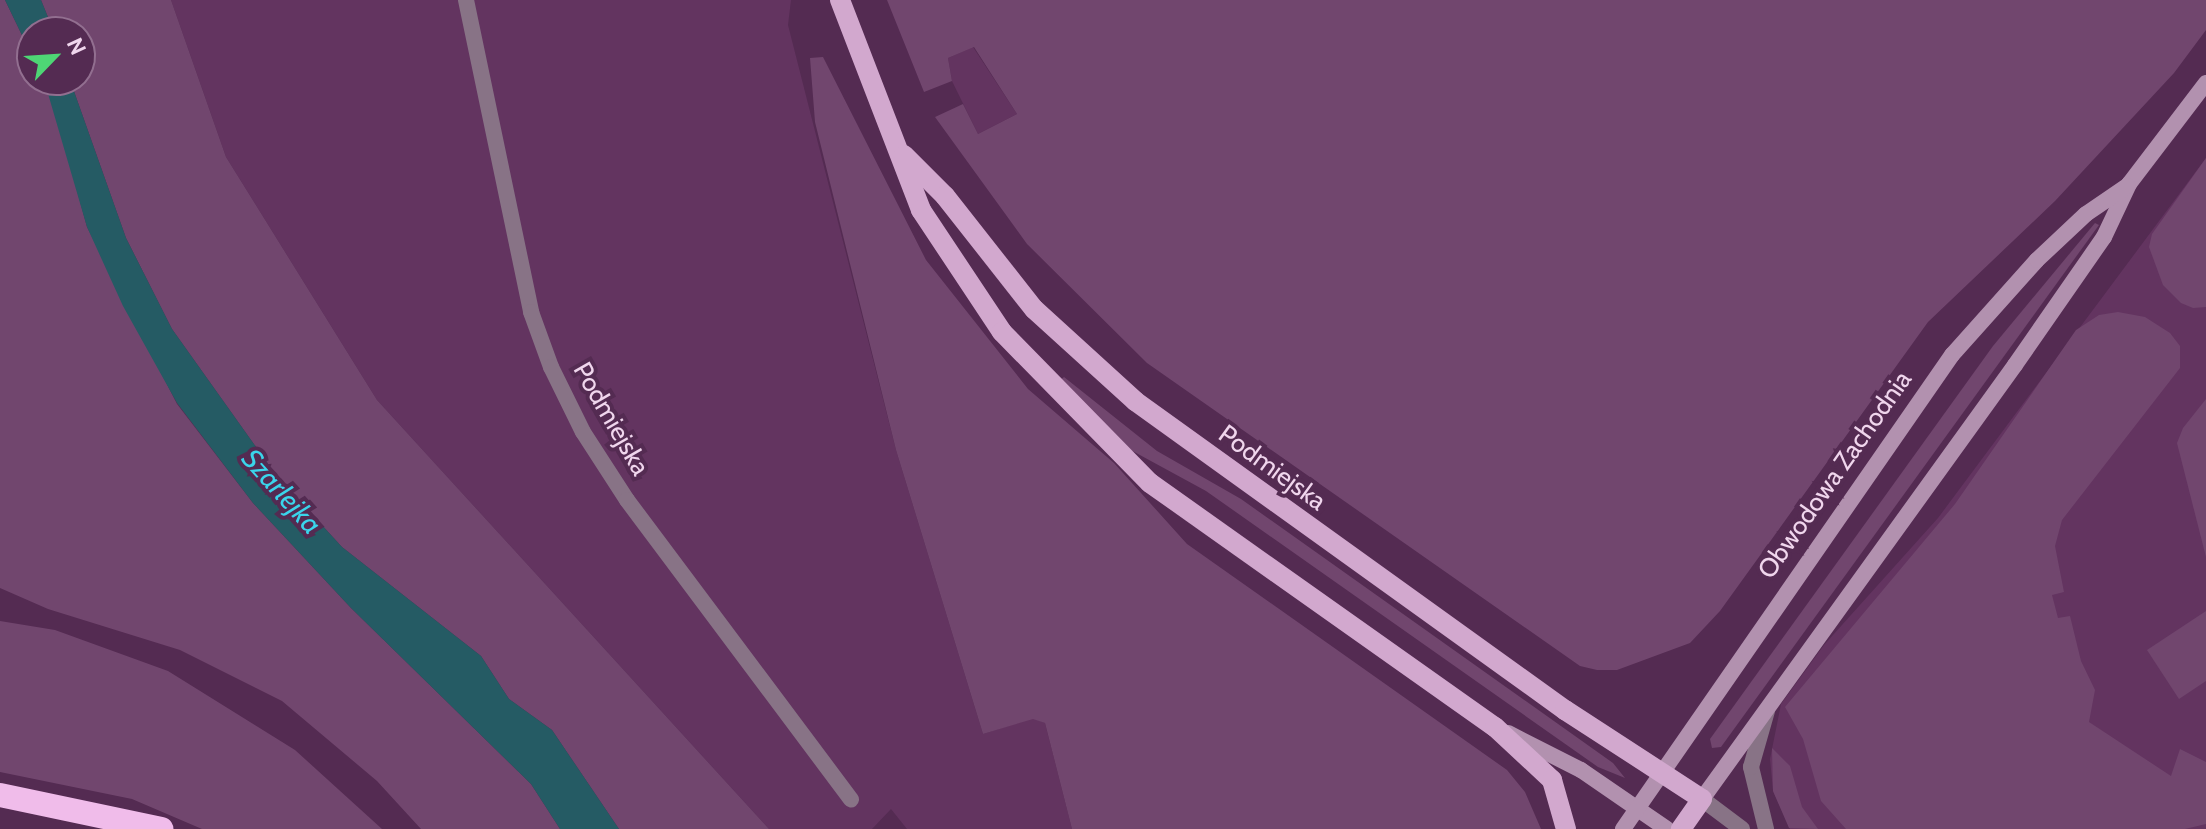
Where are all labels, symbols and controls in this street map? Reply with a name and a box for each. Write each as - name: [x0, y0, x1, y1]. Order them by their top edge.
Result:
- north arrow: [16, 16, 96, 96]
- text: N: [61, 34, 92, 59]
- street label: Podmiejska: [566, 357, 656, 481]
- street label: Obwodowa Zachodnia: [1752, 365, 1918, 585]
- street label: Podmiejska: [1212, 419, 1332, 517]
- water label: Szarlejka: [235, 442, 329, 540]

